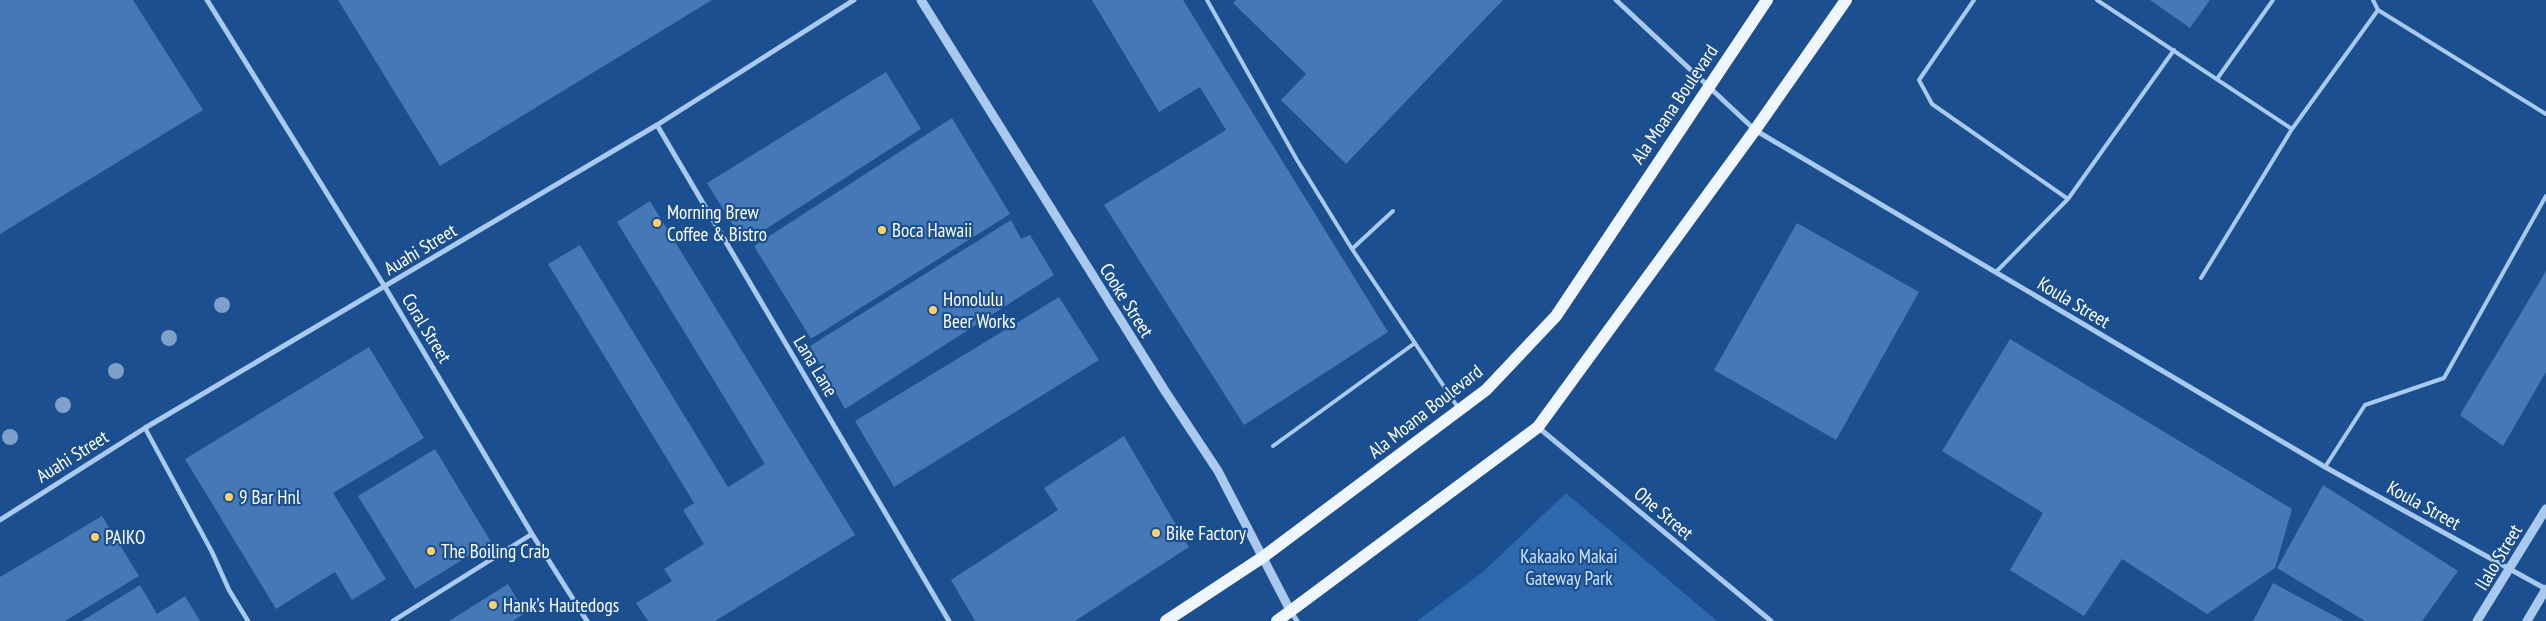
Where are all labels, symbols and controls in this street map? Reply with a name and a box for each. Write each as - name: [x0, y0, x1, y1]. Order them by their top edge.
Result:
- street label: Ala Moana Boulevard: [1625, 40, 1723, 168]
- place label: Morning Brew Coffee & Bistro: [667, 200, 767, 246]
- marker: Morning Brew Coffee & Bistro: [651, 217, 663, 229]
- street label: Auahi Street: [379, 218, 461, 280]
- place label: Boca Hawaii: [892, 218, 972, 242]
- marker: Boca Hawaii: [876, 224, 888, 236]
- street label: Cooke Street: [1095, 258, 1160, 342]
- street label: Koula Street: [2033, 271, 2115, 333]
- place label: Honolulu Beer Works: [943, 287, 1016, 333]
- street label: Coral Street: [397, 289, 458, 368]
- marker: Honolulu Beer Works: [927, 304, 939, 316]
- street label: Lana Lane: [789, 331, 844, 401]
- street label: Ala Moana Boulevard: [1363, 359, 1487, 463]
- street label: Auahi Street: [31, 424, 113, 488]
- street label: Koula Street: [2383, 475, 2466, 535]
- street label: Ohe Street: [1629, 481, 1699, 545]
- place label: 9 Bar Hnl: [239, 485, 301, 509]
- marker: 9 Bar Hnl: [223, 491, 235, 503]
- street label: Ilalo Street: [2469, 519, 2527, 594]
- place label: Bike Factory: [1166, 521, 1247, 545]
- place label: PAIKO: [105, 525, 145, 549]
- marker: Bike Factory: [1150, 527, 1162, 539]
- marker: PAIKO: [89, 531, 101, 543]
- place label: The Boiling Crab: [441, 539, 550, 563]
- park label: Kakaako Makai Gateway Park: [1520, 544, 1618, 590]
- marker: The Boiling Crab: [425, 545, 437, 557]
- place label: Hank’s Hautedogs: [503, 593, 619, 617]
- marker: Hank’s Hautedogs: [487, 599, 499, 611]

